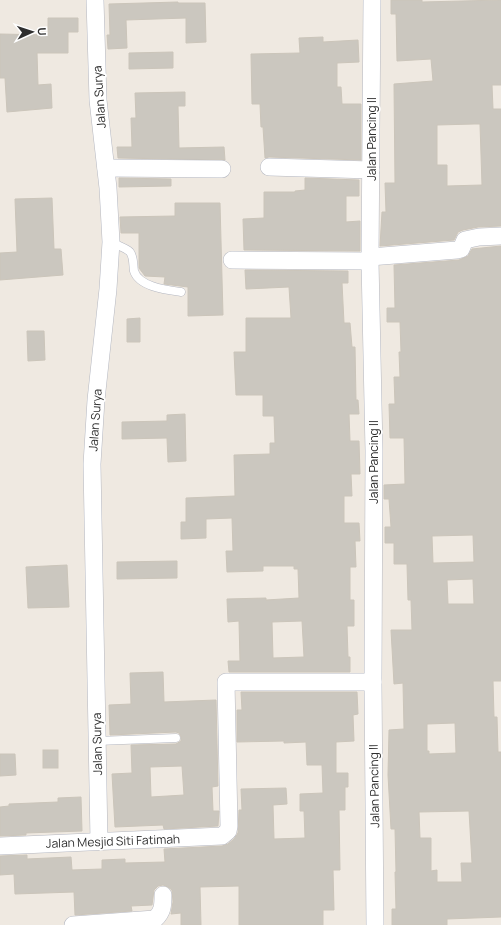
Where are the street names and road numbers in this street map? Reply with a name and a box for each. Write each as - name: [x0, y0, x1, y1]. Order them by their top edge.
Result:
- street label: Jalan Surya: [88, 65, 110, 129]
- street label: Jalan Pancing II: [363, 97, 380, 181]
- street label: Jalan Surya: [84, 388, 106, 452]
- street label: Jalan Pancing II: [365, 420, 382, 504]
- street label: Jalan Surya: [88, 712, 106, 776]
- street label: Jalan Pancing II: [365, 744, 383, 828]
- street label: Jalan Mesjid Siti Fatimah: [46, 830, 180, 852]

